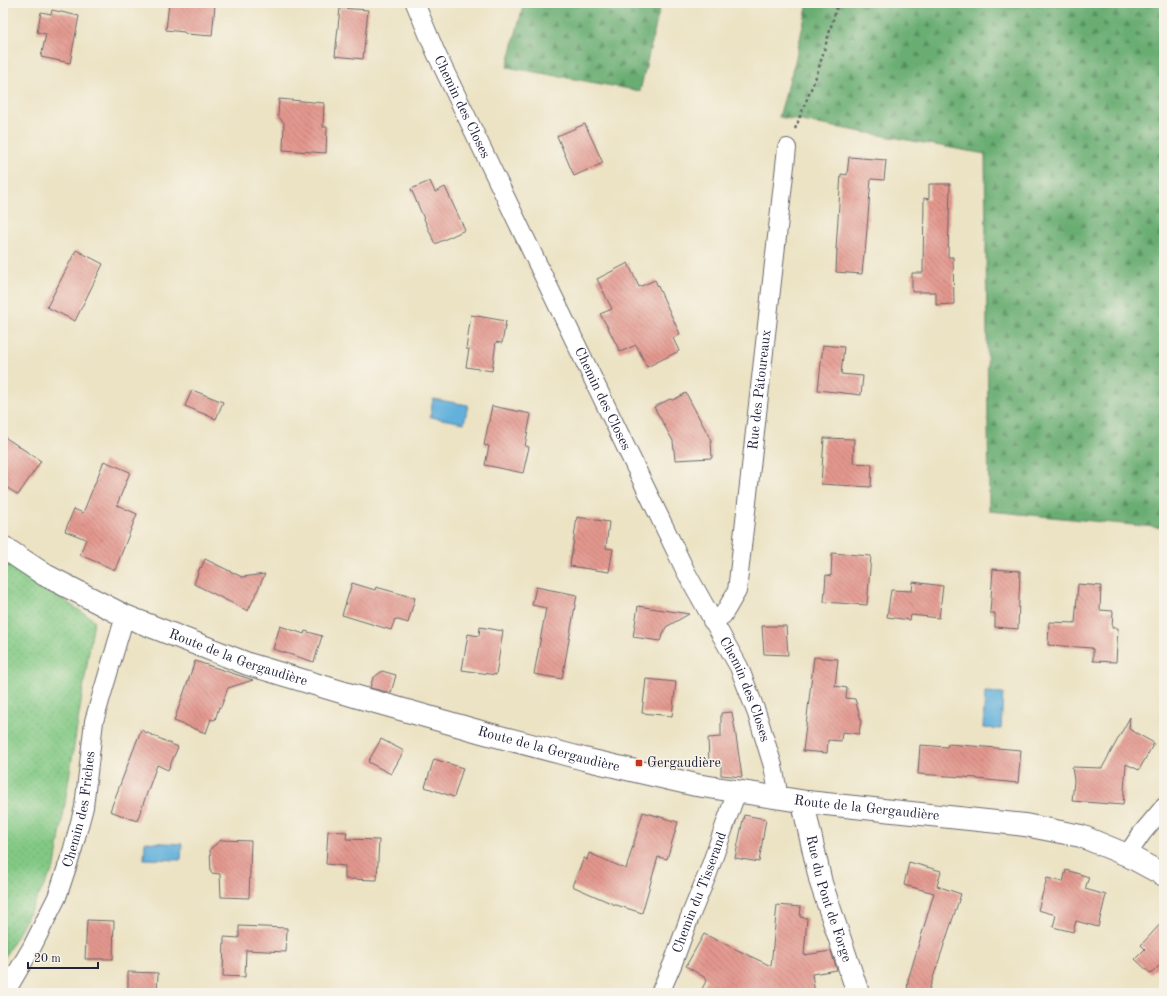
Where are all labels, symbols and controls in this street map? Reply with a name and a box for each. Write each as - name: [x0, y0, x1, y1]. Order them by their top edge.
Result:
- street label: Chemin des Closes: [431, 53, 493, 160]
- street label: Rue des Pâtoureaux: [746, 329, 773, 450]
- street label: Chemin des Closes: [572, 345, 633, 452]
- street label: Route de la Gergaudière: [167, 627, 309, 688]
- street label: Chemin des Closes: [717, 635, 772, 744]
- street label: Route de la Gergaudière: [476, 724, 621, 774]
- street label: Chemin des Friches: [60, 750, 97, 870]
- place label: Gergaudière: [647, 756, 721, 770]
- marker: Gergaudière: [634, 758, 644, 768]
- street label: Route de la Gergaudière: [793, 793, 940, 823]
- street label: Chemin du Tisserand: [670, 830, 729, 955]
- street label: Rue du Pont de Forge: [803, 834, 854, 964]
- scale bar: [28, 944, 98, 970]
- text: 20 m: [34, 953, 61, 965]

